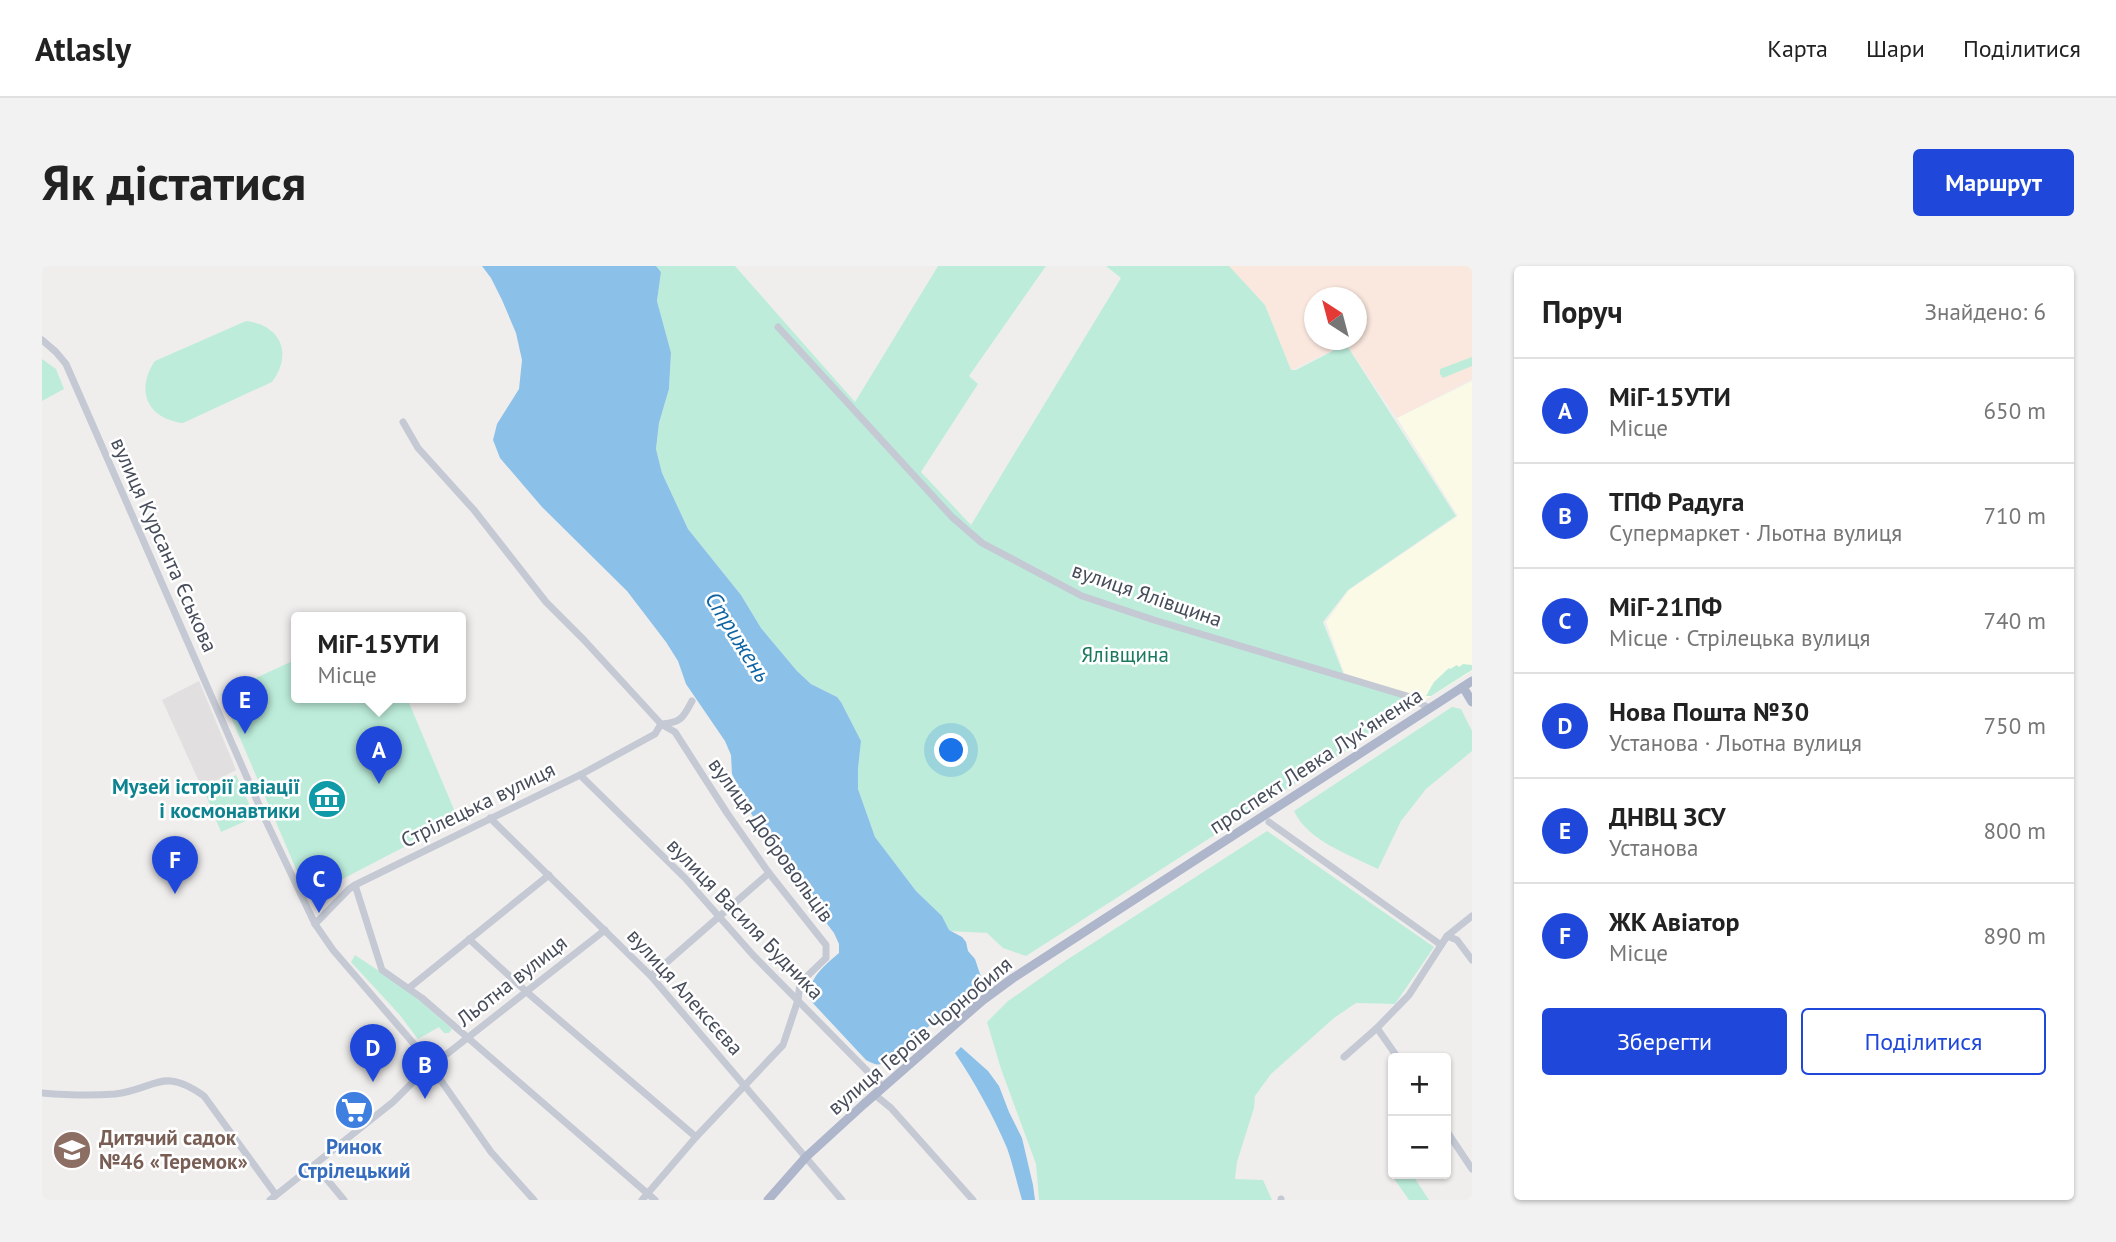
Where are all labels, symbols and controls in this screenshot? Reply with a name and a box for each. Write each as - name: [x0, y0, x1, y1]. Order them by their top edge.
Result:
- text: Atlasly: [35, 27, 131, 70]
- text: Карта: [1767, 33, 1828, 64]
- text: Шари: [1866, 33, 1925, 64]
- text: Поділитися: [1963, 33, 2081, 64]
- button: Маршрут: [1913, 149, 2074, 216]
- text: Як дістатися: [42, 150, 306, 214]
- north arrow: [1304, 287, 1367, 350]
- text: Поруч: [1542, 292, 1623, 331]
- text: Знайдено: 6: [1925, 297, 2046, 326]
- text: МіГ-15УТИ: [1609, 380, 1731, 413]
- text: A: [1558, 396, 1572, 425]
- text: 650 m: [1984, 396, 2046, 425]
- text: Місце: [1609, 413, 1668, 442]
- street label: вулиця Курсанта Єськова: [105, 433, 224, 656]
- text: ТПФ Радуга: [1609, 485, 1745, 518]
- text: B: [1558, 501, 1572, 530]
- text: 710 m: [1984, 501, 2046, 530]
- text: Супермаркет · Льотна вулиця: [1609, 518, 1902, 547]
- street label: вулиця Ялівщина: [1069, 556, 1226, 633]
- water label: Стрижень: [699, 586, 778, 688]
- text: МіГ-21ПФ: [1609, 590, 1722, 623]
- text: C: [1559, 606, 1571, 635]
- text: 740 m: [1984, 606, 2046, 635]
- popup: [291, 612, 466, 703]
- text: Місце · Стрілецька вулиця: [1609, 623, 1871, 652]
- text: МіГ-15УТИ: [318, 627, 439, 660]
- park label: Ялівщина: [1081, 641, 1169, 668]
- text: Місце: [318, 660, 377, 689]
- pin: E: [222, 676, 268, 734]
- street label: проспект Левка Лукʼяненка: [1204, 681, 1428, 840]
- text: Нова Пошта №30: [1609, 695, 1809, 728]
- text: D: [1558, 711, 1572, 740]
- text: 750 m: [1984, 711, 2046, 740]
- pin: A: [356, 726, 402, 784]
- text: Установа · Льотна вулиця: [1609, 728, 1862, 757]
- your location: [934, 733, 968, 767]
- street label: вулиця Добровольців: [703, 752, 840, 927]
- street label: Стрілецька вулиця: [396, 756, 559, 854]
- place label: Музей історії авіації і космонавтики: [112, 773, 300, 824]
- museum icon: Музей історії авіації і космонавтики: [306, 778, 348, 820]
- text: ДНВЦ ЗСУ: [1609, 800, 1725, 833]
- text: E: [1559, 816, 1571, 845]
- text: 800 m: [1984, 816, 2046, 845]
- street label: вулиця Василя Будника: [661, 832, 830, 1005]
- text: Установа: [1609, 833, 1698, 862]
- pin: F: [152, 836, 198, 894]
- pin: C: [296, 855, 342, 913]
- text: ЖК Авіатор: [1609, 905, 1739, 938]
- text: F: [1559, 921, 1571, 950]
- text: 890 m: [1984, 921, 2046, 950]
- street label: вулиця Алексєєва: [621, 923, 749, 1061]
- street label: Льотна вулиця: [450, 929, 572, 1033]
- text: Місце: [1609, 938, 1668, 967]
- street label: вулиця Героїв Чорнобиля: [822, 951, 1017, 1121]
- button: Зберегти: [1542, 1008, 1787, 1075]
- button: Поділитися: [1801, 1008, 2046, 1075]
- pin: D: [350, 1024, 396, 1082]
- pin: B: [402, 1041, 448, 1099]
- map controls: [1388, 1053, 1451, 1179]
- button: +: [1388, 1053, 1451, 1116]
- supermarket icon: Ринок Стрілецький: [333, 1089, 375, 1131]
- button: −: [1388, 1116, 1451, 1179]
- place label: Дитячий садок №46 «Теремок»: [99, 1124, 248, 1175]
- school or university icon: Дитячий садок №46 «Теремок»: [51, 1129, 93, 1171]
- place label: Ринок Стрілецький: [298, 1133, 410, 1184]

